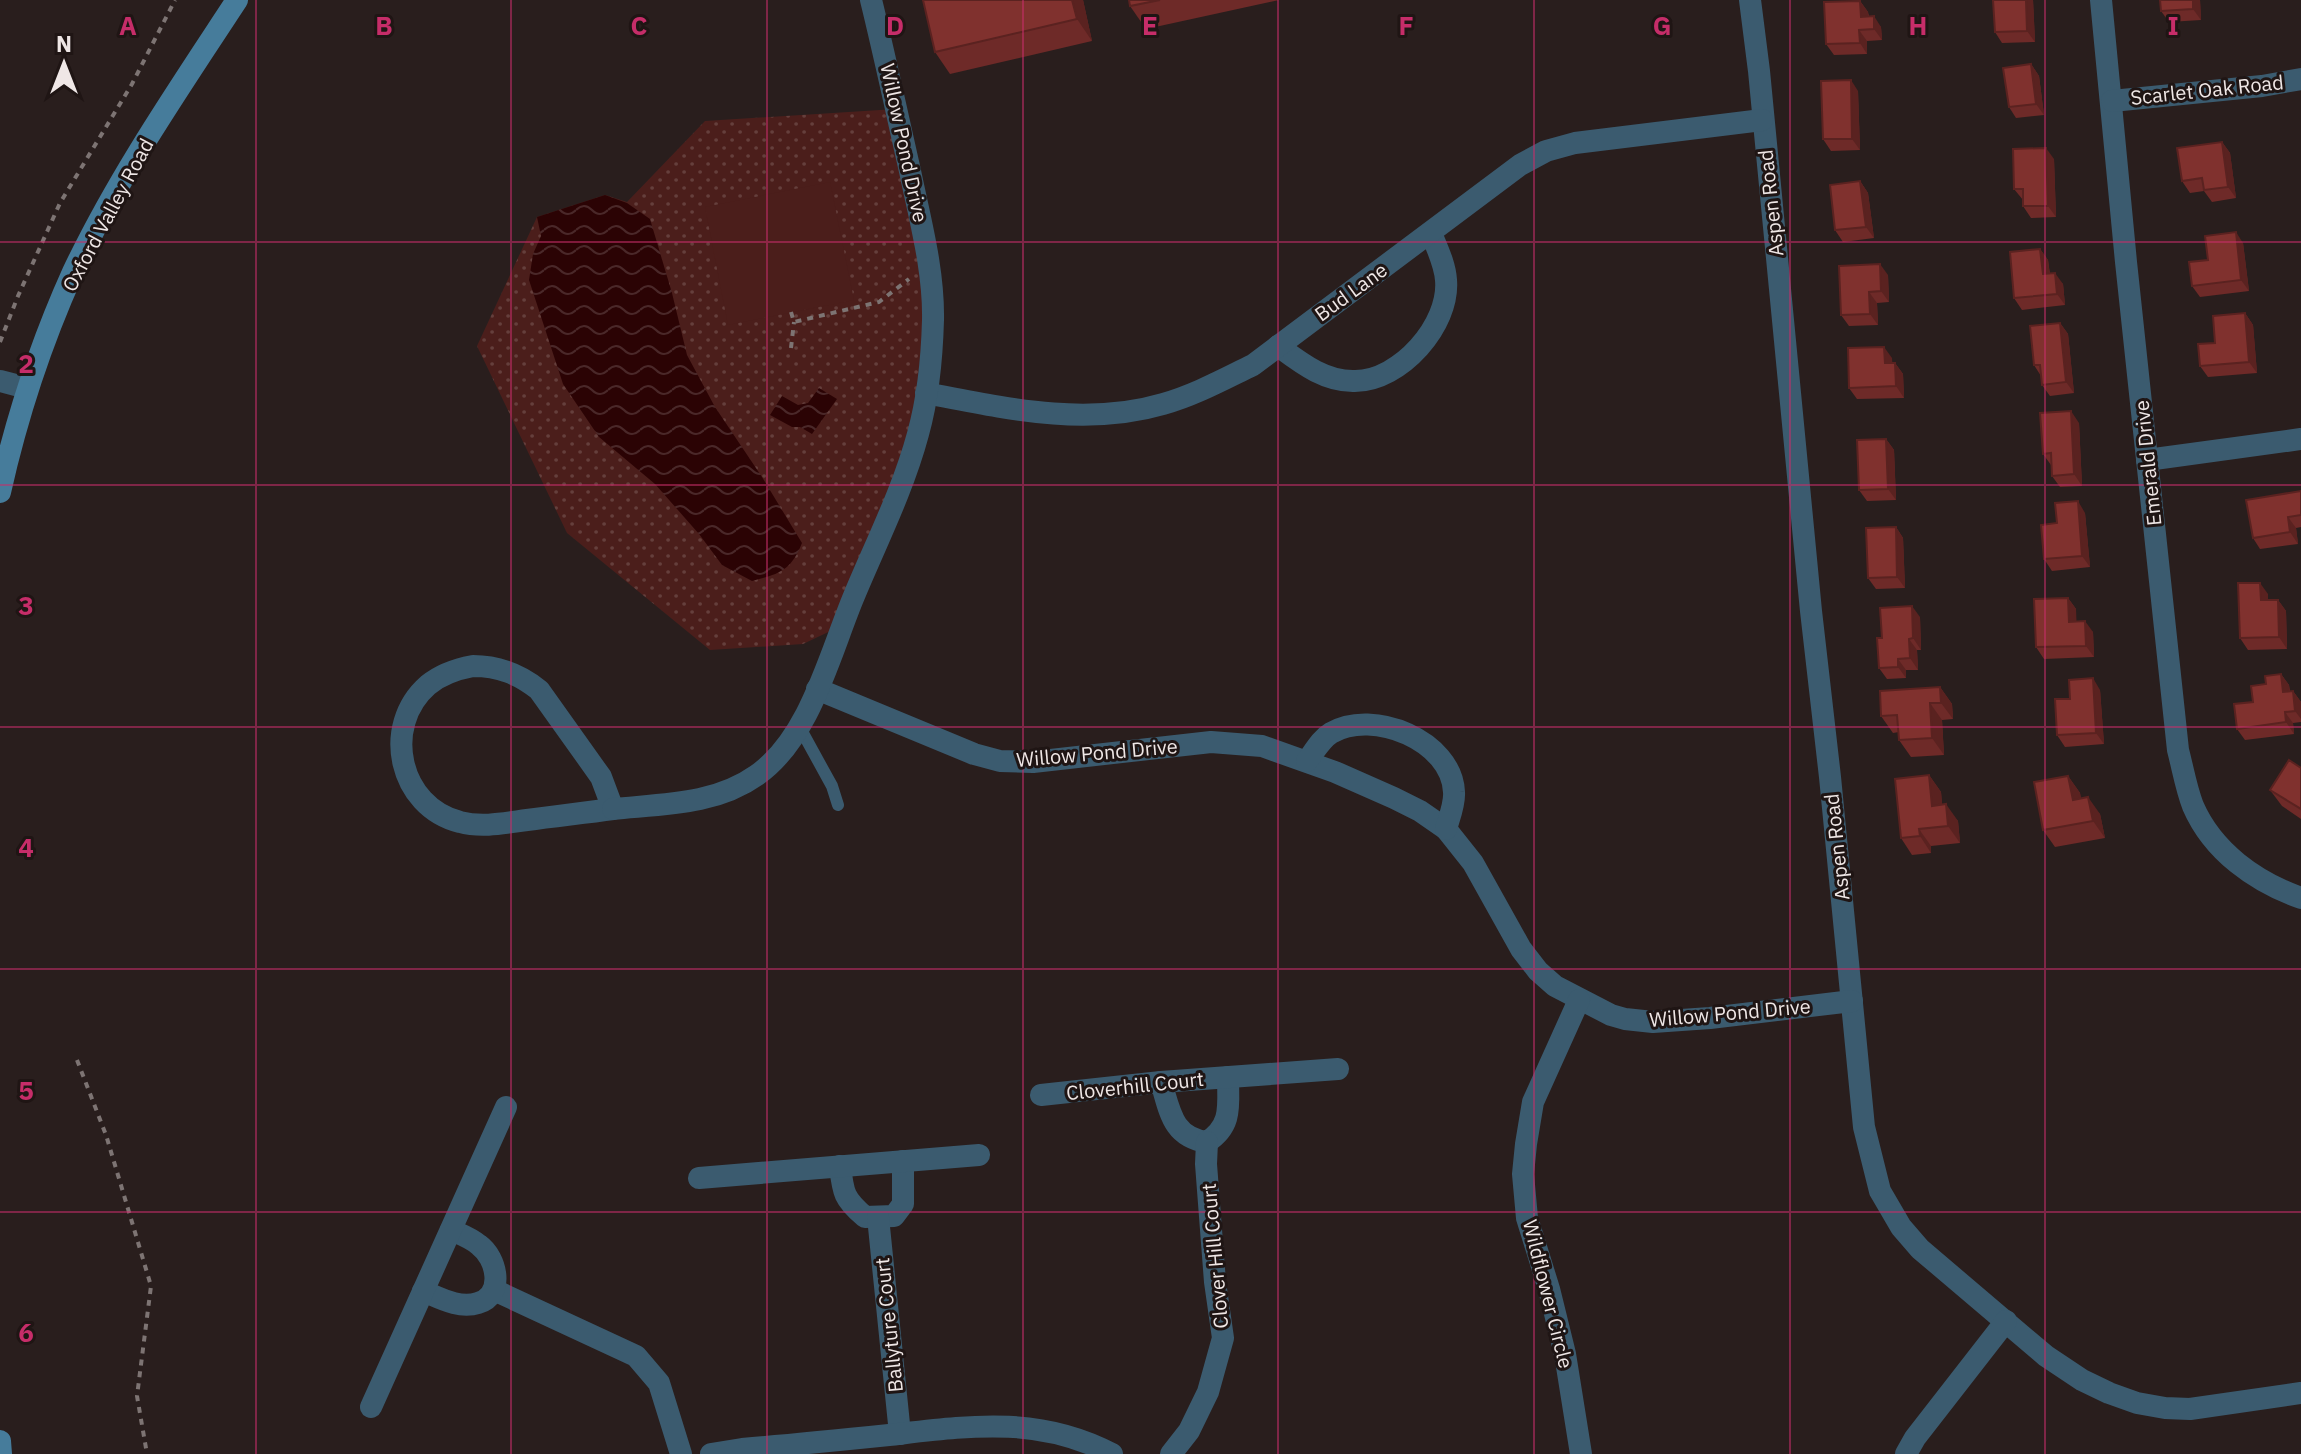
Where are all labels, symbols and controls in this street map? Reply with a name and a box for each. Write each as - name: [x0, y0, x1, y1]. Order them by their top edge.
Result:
- text: A: [119, 8, 137, 42]
- text: B: [375, 8, 393, 42]
- text: C: [631, 8, 648, 42]
- text: D: [886, 8, 904, 42]
- text: E: [1142, 8, 1158, 42]
- text: F: [1398, 8, 1414, 42]
- text: G: [1653, 8, 1671, 42]
- text: H: [1909, 8, 1927, 42]
- text: I: [2167, 8, 2179, 42]
- north arrow: [24, 24, 104, 104]
- text: N: [56, 29, 72, 58]
- street label: Willow Pond Drive: [874, 61, 935, 225]
- street label: Scarlet Oak Road: [2129, 68, 2285, 111]
- street label: Oxford Valley Road: [56, 133, 159, 296]
- street label: Aspen Road: [1751, 148, 1790, 258]
- street label: Bud Lane: [1309, 256, 1393, 327]
- text: 2: [18, 346, 34, 380]
- street label: Emerald Drive: [2127, 399, 2168, 527]
- text: 3: [18, 588, 34, 622]
- street label: Willow Pond Drive: [1015, 732, 1179, 773]
- street label: Aspen Road: [1817, 792, 1856, 902]
- text: 4: [18, 830, 34, 864]
- street label: Willow Pond Drive: [1648, 992, 1812, 1033]
- street label: Cloverhill Court: [1065, 1065, 1205, 1106]
- text: 5: [18, 1073, 34, 1107]
- street label: Clover Hill Court: [1195, 1182, 1234, 1330]
- street label: Wildflower Circle: [1517, 1217, 1580, 1371]
- street label: Ballyture Court: [868, 1256, 909, 1394]
- text: 6: [18, 1315, 34, 1349]

